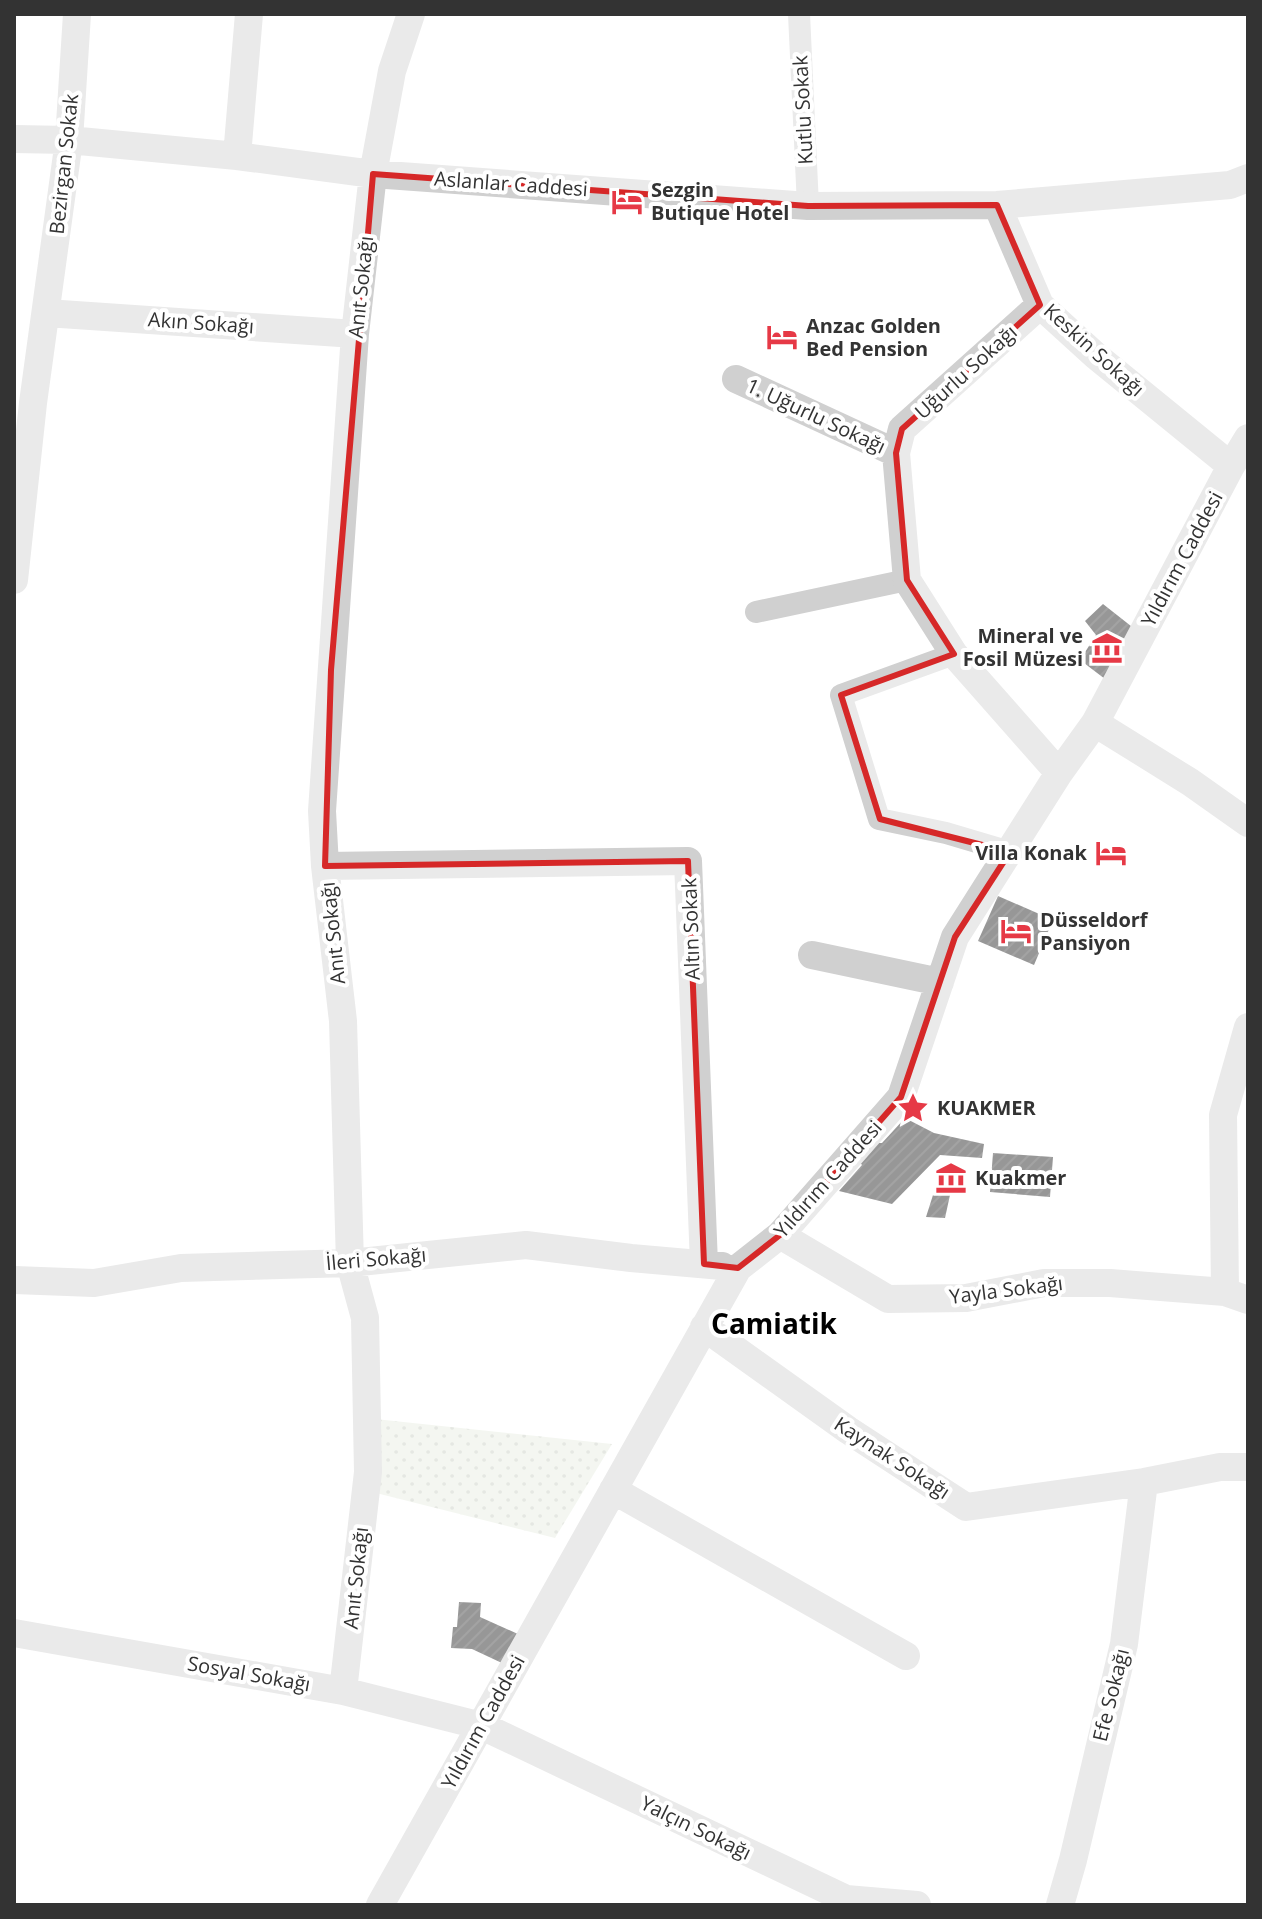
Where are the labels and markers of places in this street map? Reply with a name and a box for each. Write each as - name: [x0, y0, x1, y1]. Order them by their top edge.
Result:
- place label: Sezgin Butique Hotel: [651, 176, 789, 226]
- hotel icon: Sezgin Butique Hotel: [610, 185, 644, 219]
- place label: Anzac Golden Bed Pension: [806, 312, 941, 362]
- hotel icon: Anzac Golden Bed Pension: [765, 320, 799, 354]
- place label: Mineral ve Fosil Müzesi: [963, 622, 1083, 672]
- museum icon: Mineral ve Fosil Müzesi: [1090, 631, 1124, 665]
- hotel icon: Villa Konak: [1094, 836, 1128, 870]
- place label: Villa Konak: [975, 839, 1088, 866]
- place label: Düsseldorf Pansiyon: [1040, 906, 1149, 956]
- hotel icon: Düsseldorf Pansiyon: [999, 914, 1033, 948]
- place icon: KUAKMER: [896, 1091, 930, 1125]
- place label: KUAKMER: [937, 1094, 1037, 1121]
- museum icon: Kuakmer: [934, 1161, 968, 1195]
- place label: Kuakmer: [975, 1164, 1066, 1191]

